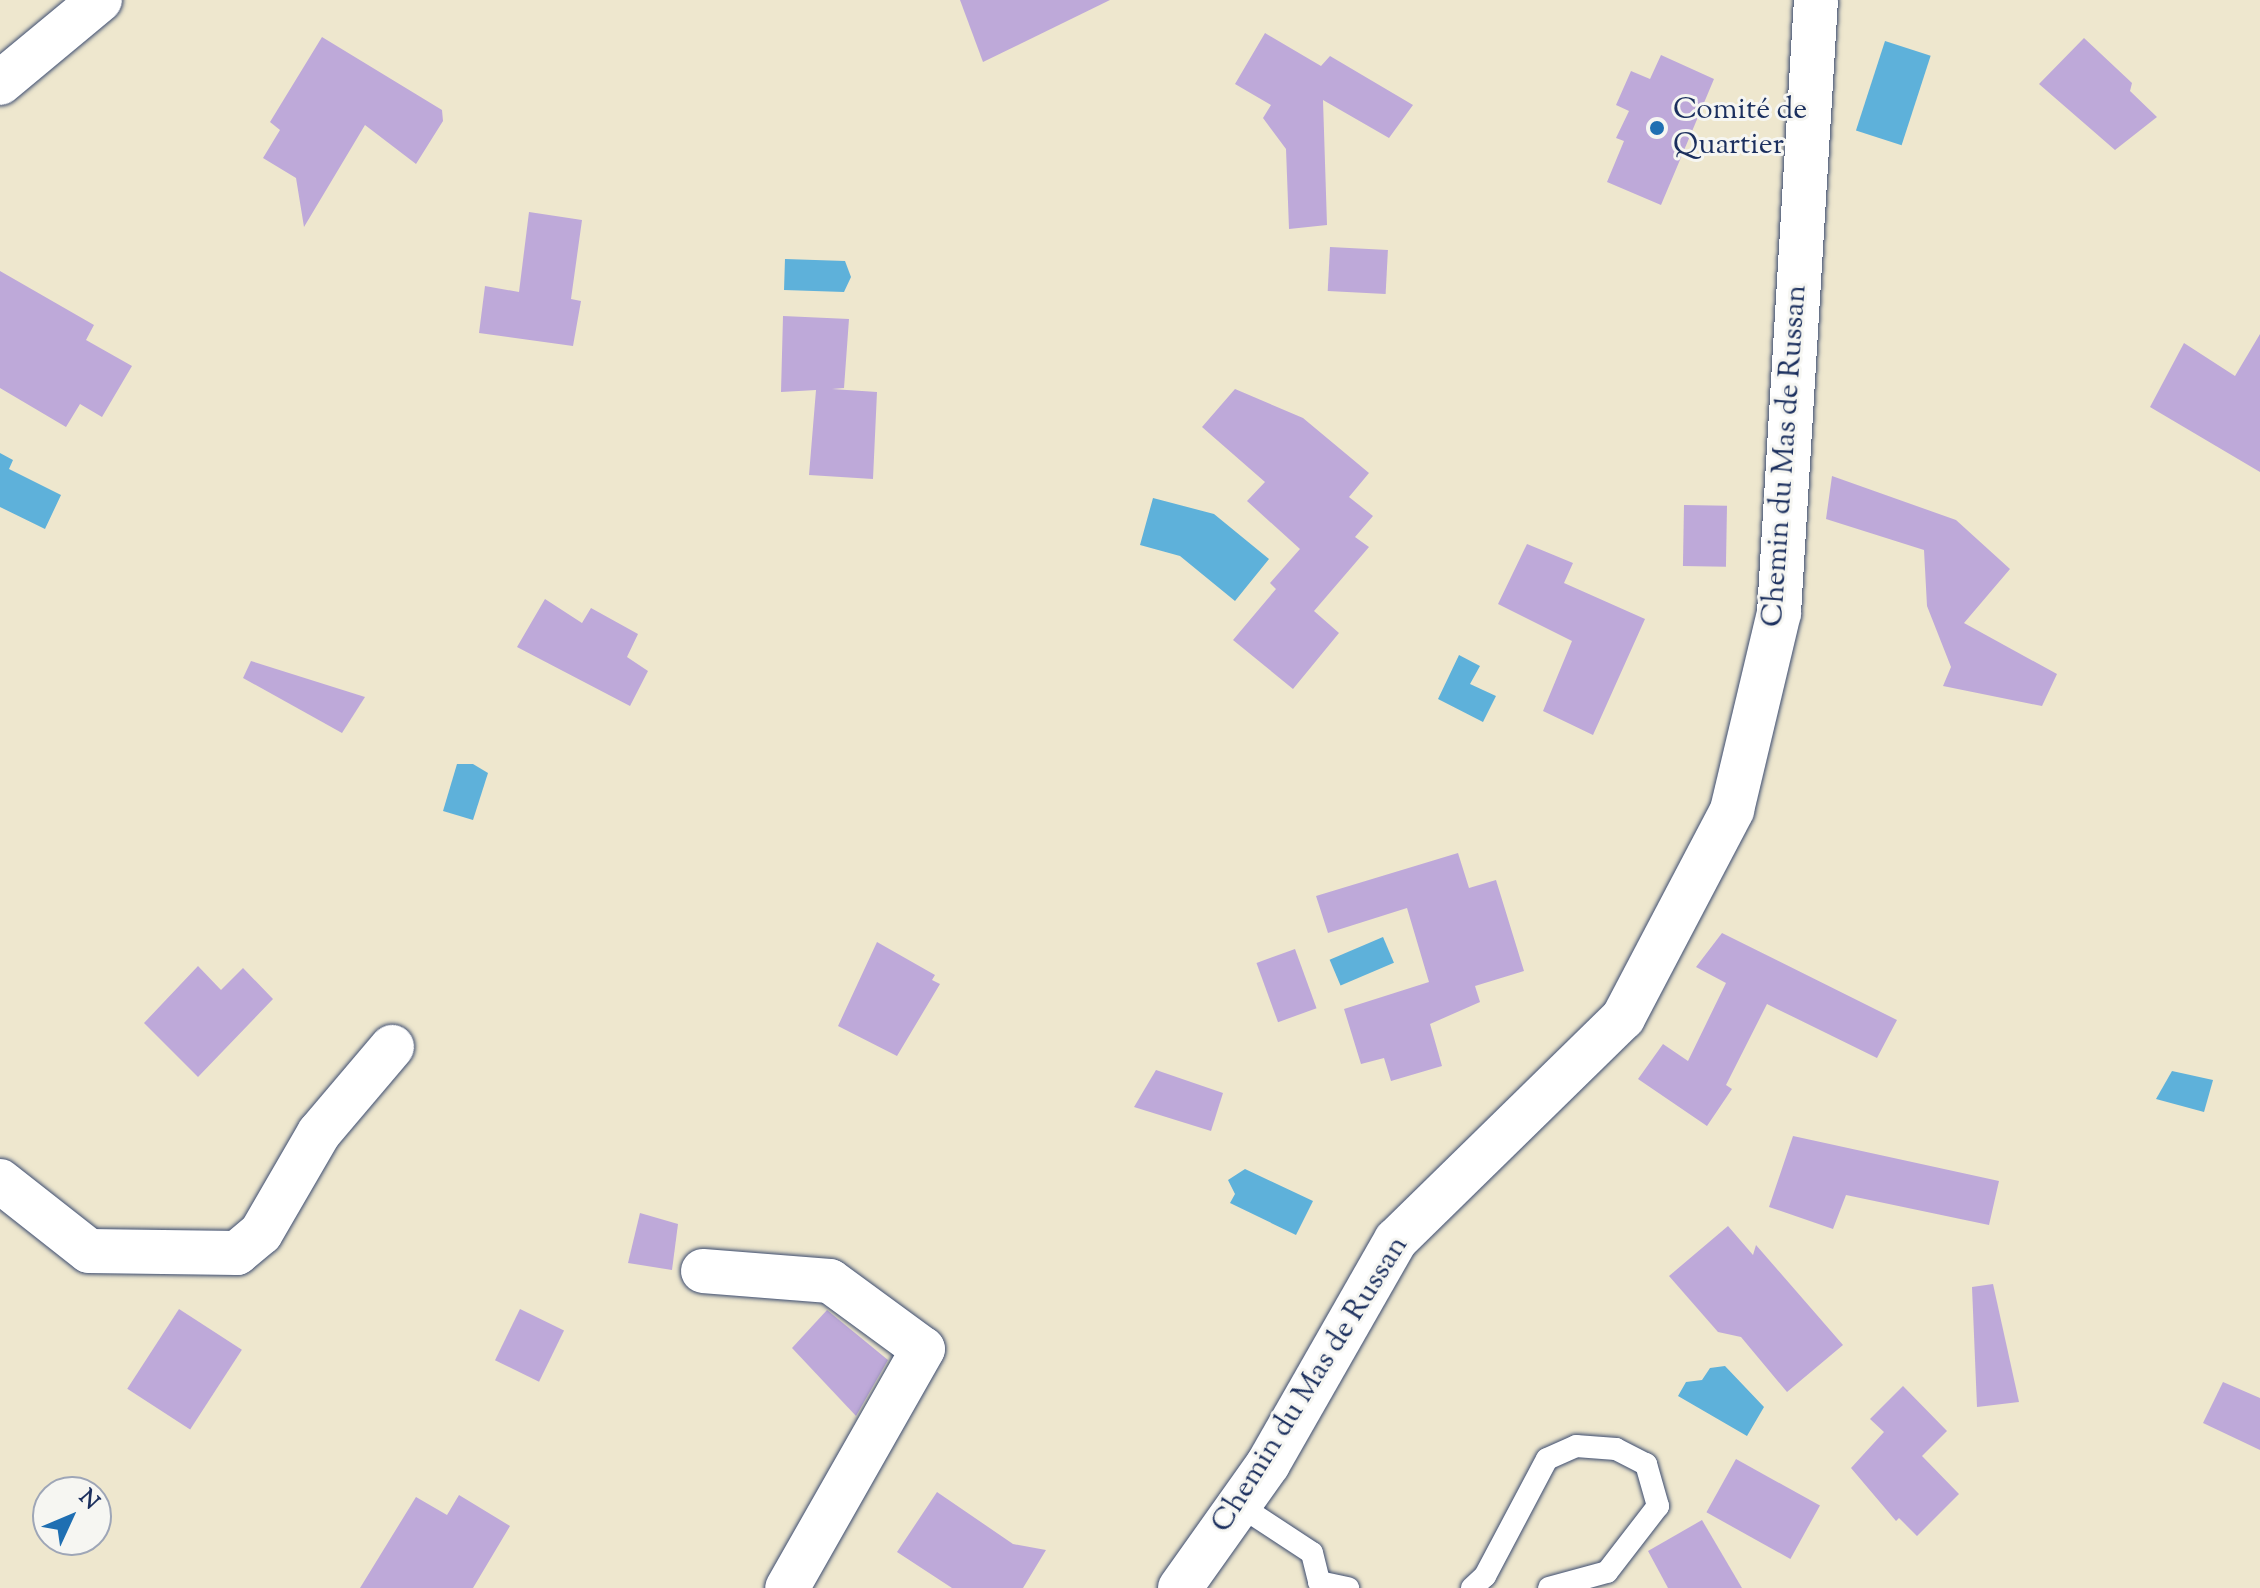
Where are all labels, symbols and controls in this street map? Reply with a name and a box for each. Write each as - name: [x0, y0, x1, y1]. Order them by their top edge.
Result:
- place label: Comité de Quartier: [1673, 93, 1807, 164]
- marker: Comité de Quartier: [1648, 119, 1666, 137]
- street label: Chemin du Mas de Russan: [1756, 284, 1816, 628]
- street label: Chemin du Mas de Russan: [1205, 1230, 1417, 1540]
- north arrow: [32, 1476, 112, 1556]
- text: N: [70, 1483, 105, 1518]

